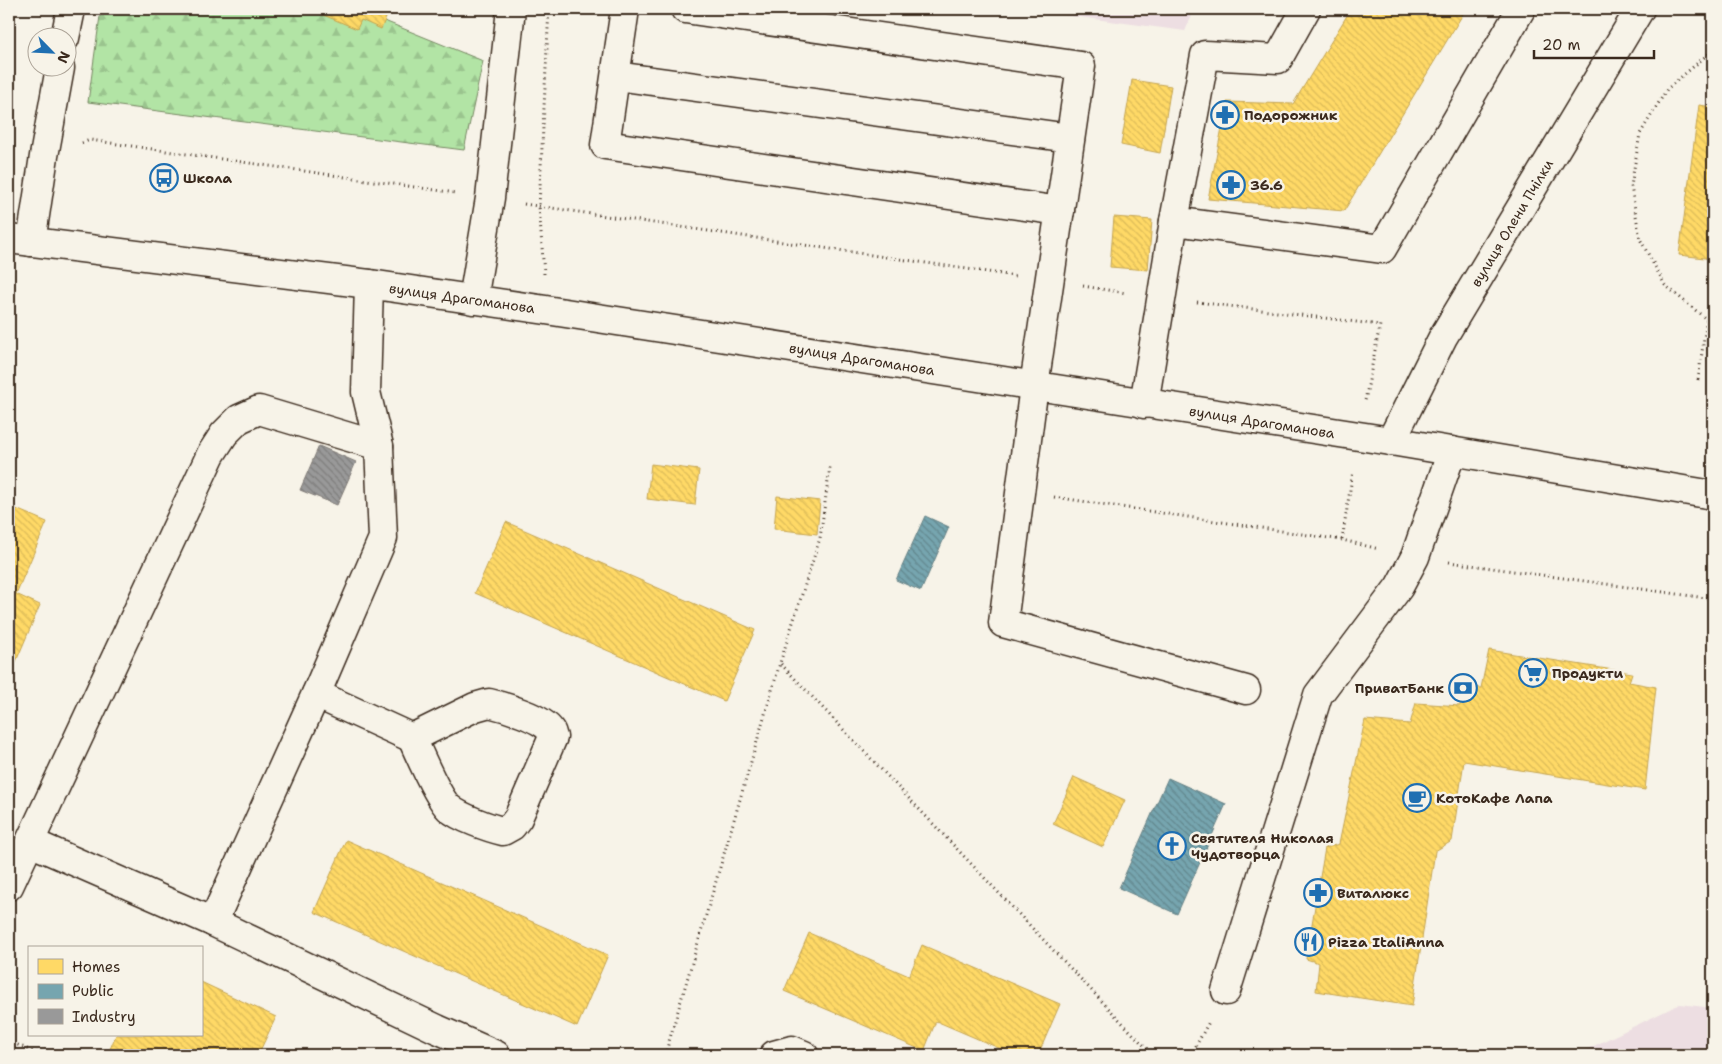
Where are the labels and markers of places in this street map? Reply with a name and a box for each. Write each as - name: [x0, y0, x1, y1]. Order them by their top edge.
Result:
- pharmacy icon: Подорожник: [1210, 100, 1240, 130]
- place label: Подорожник: [1244, 106, 1338, 124]
- bus stop icon: Школа: [149, 163, 179, 193]
- place label: Школа: [183, 169, 233, 187]
- pharmacy icon: 36.6: [1216, 170, 1246, 200]
- place label: 36.6: [1250, 176, 1283, 194]
- supermarket icon: Продукти: [1518, 658, 1548, 688]
- place label: Продукти: [1552, 664, 1623, 682]
- bank icon: ПриватБанк: [1448, 673, 1478, 703]
- place label: ПриватБанк: [1355, 679, 1444, 697]
- cafe icon: КотоКафе Лапа: [1402, 783, 1432, 813]
- place label: КотоКафе Лапа: [1436, 789, 1553, 807]
- place label: Святителя Николая Чудотворца: [1191, 829, 1334, 863]
- church icon: Святителя Николая Чудотворца: [1157, 831, 1187, 861]
- pharmacy icon: Виталюкс: [1303, 878, 1333, 908]
- place label: Виталюкс: [1337, 884, 1409, 902]
- restaurant icon: Pizza ItaliAnna: [1294, 927, 1324, 957]
- place label: Pizza ItaliAnna: [1328, 933, 1445, 951]

